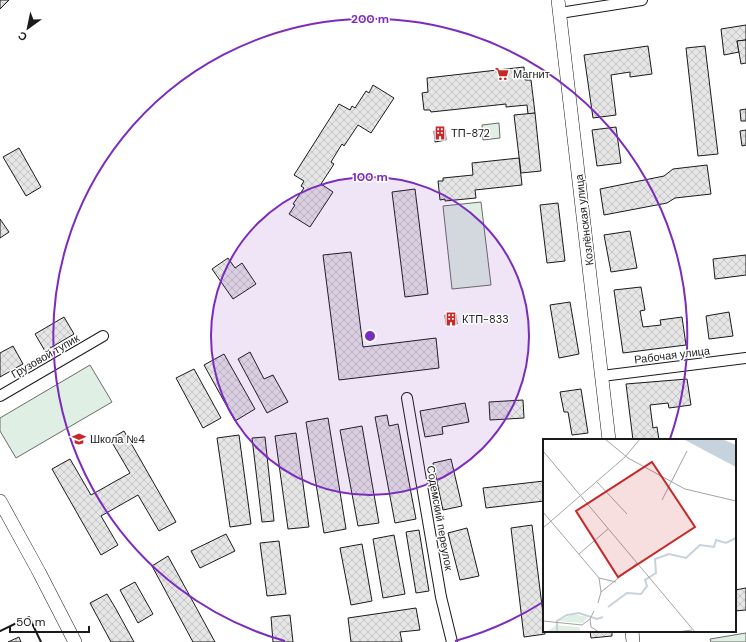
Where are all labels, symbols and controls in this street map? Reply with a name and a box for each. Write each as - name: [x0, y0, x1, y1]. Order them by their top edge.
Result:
- north arrow: [8, 8, 48, 48]
- text: 200 m: [351, 11, 389, 27]
- text: С: [15, 28, 30, 44]
- supermarket icon: Магнит: [494, 66, 510, 82]
- place label: Магнит: [513, 67, 550, 81]
- building icon: ТП-872: [432, 125, 448, 141]
- place label: ТП-872: [451, 126, 490, 140]
- text: 100 m: [352, 169, 388, 185]
- street label: Козлёнская улица: [571, 173, 597, 266]
- building icon: КТП-833: [443, 311, 459, 327]
- place label: КТП-833: [462, 312, 509, 326]
- centre of rings: [363, 329, 377, 343]
- street label: Грузовой тупик: [8, 331, 82, 381]
- street label: Рабочая улица: [633, 343, 712, 367]
- school or university icon: Школа №4: [71, 431, 87, 447]
- place label: Школа №4: [90, 432, 145, 446]
- inset map: [543, 439, 736, 632]
- street label: Содемский переулок: [424, 464, 456, 572]
- scale bar: [10, 608, 89, 634]
- text: 50 m: [16, 614, 45, 630]

